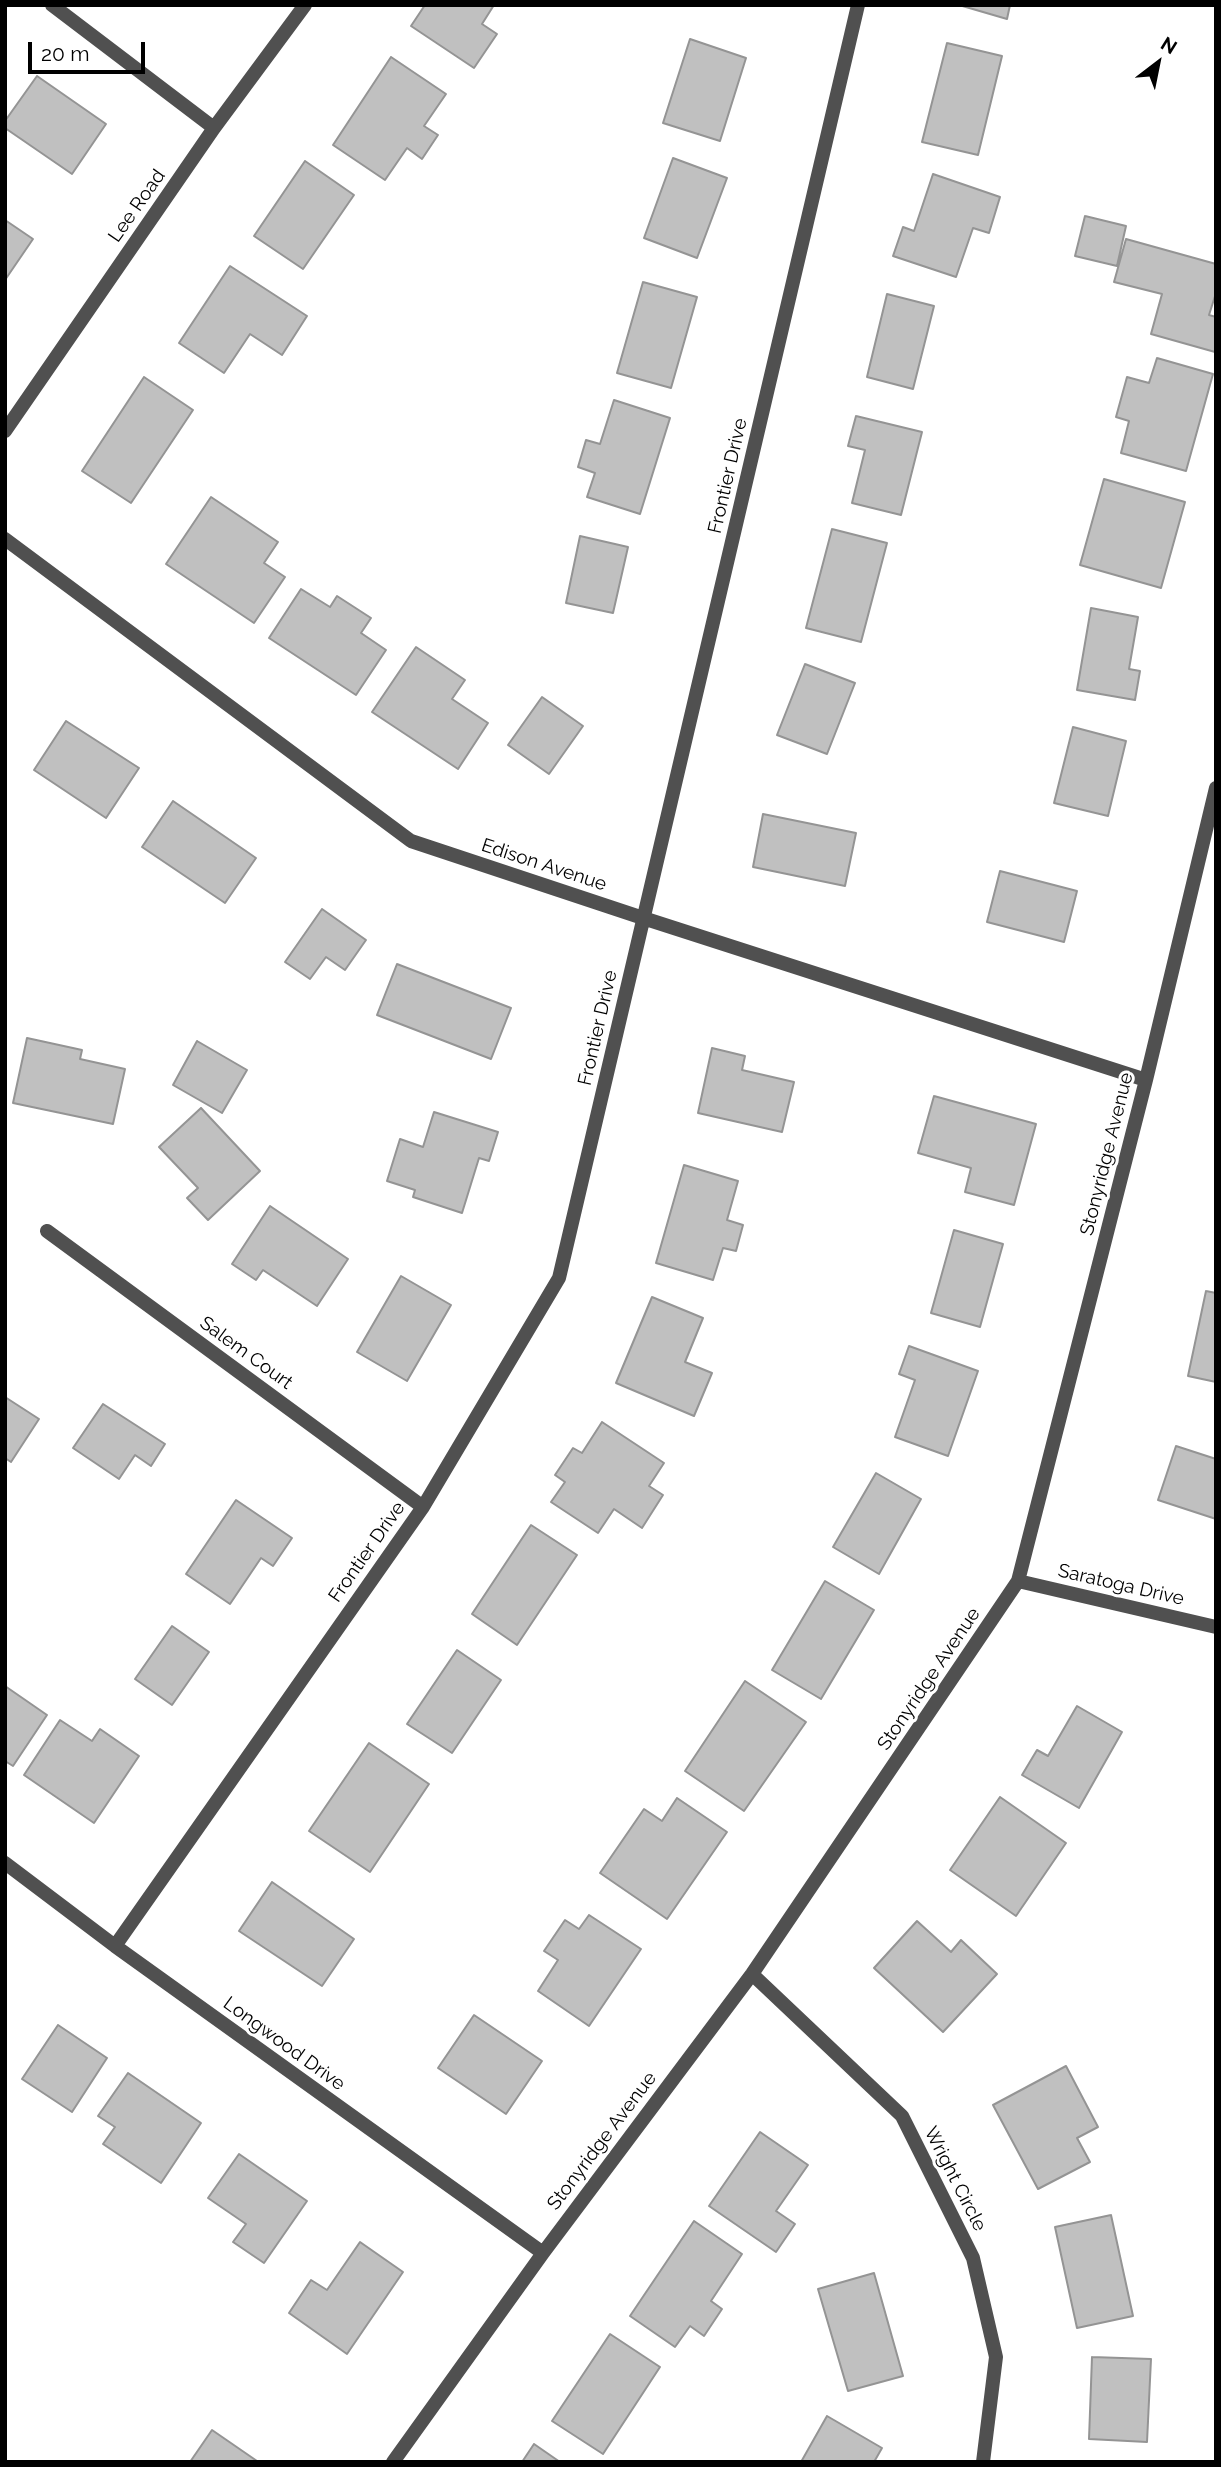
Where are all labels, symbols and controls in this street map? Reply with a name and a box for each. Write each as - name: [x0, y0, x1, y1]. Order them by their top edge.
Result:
- scale bar: [32, 28, 149, 72]
- north arrow: [1123, 28, 1193, 98]
- text: N: [1157, 32, 1181, 58]
- text: 20 m: [41, 41, 89, 66]
- street label: Lee Road: [104, 165, 170, 247]
- street label: Frontier Drive: [704, 416, 752, 536]
- street label: Edison Avenue: [479, 834, 609, 896]
- street label: Frontier Drive: [574, 968, 622, 1088]
- street label: Stonyridge Avenue: [1076, 1070, 1138, 1238]
- street label: Salem Court: [195, 1312, 297, 1394]
- street label: Frontier Drive: [324, 1497, 410, 1607]
- street label: Saratoga Drive: [1056, 1559, 1186, 1611]
- street label: Stonyridge Avenue: [873, 1603, 985, 1755]
- street label: Longwood Drive: [219, 1992, 349, 2096]
- street label: Stonyridge Avenue: [543, 2067, 661, 2215]
- street label: Wright Circle: [919, 2123, 991, 2235]

